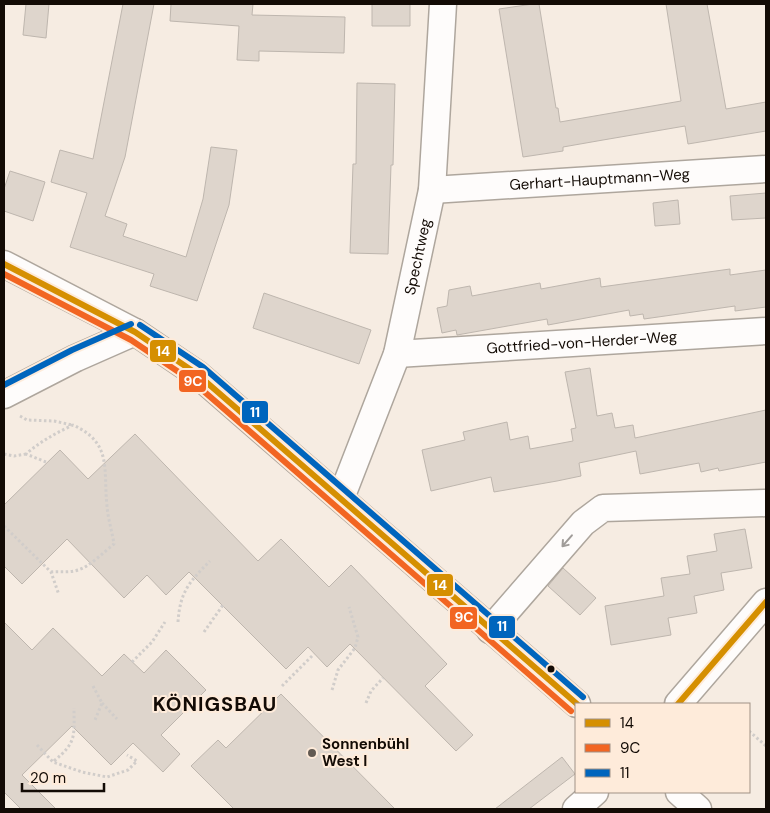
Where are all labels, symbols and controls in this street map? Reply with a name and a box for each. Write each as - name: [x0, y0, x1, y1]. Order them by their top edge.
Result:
- street label: Gerhart-Hauptmann-Weg: [509, 164, 691, 195]
- street label: Spechtweg: [400, 217, 436, 297]
- street label: Gottfried-von-Herder-Weg: [486, 327, 678, 358]
- line badge: 14: [149, 339, 177, 363]
- text: 14: [156, 342, 170, 360]
- line badge: 9C: [178, 369, 207, 393]
- text: 9C: [183, 372, 203, 390]
- line badge: 11: [241, 400, 269, 424]
- text: 11: [250, 403, 260, 421]
- one-way arrow: [562, 534, 573, 547]
- line badge: 14: [426, 573, 454, 597]
- text: 14: [433, 576, 447, 594]
- line badge: 9C: [449, 606, 478, 630]
- text: 9C: [454, 608, 474, 626]
- line badge: 11: [488, 615, 516, 639]
- text: 11: [497, 617, 507, 635]
- unlabelled marker: [546, 664, 556, 674]
- district label: KÖNIGSBAU: [153, 691, 277, 717]
- legend: [575, 703, 750, 793]
- text: 14: [620, 713, 634, 733]
- place label: Sonnenbühl West I: [322, 734, 409, 771]
- text: 9C: [620, 738, 640, 758]
- marker: Sonnenbühl West I: [306, 747, 318, 759]
- scale bar: [22, 760, 105, 792]
- text: 11: [620, 763, 629, 783]
- text: 20 m: [30, 768, 66, 788]

